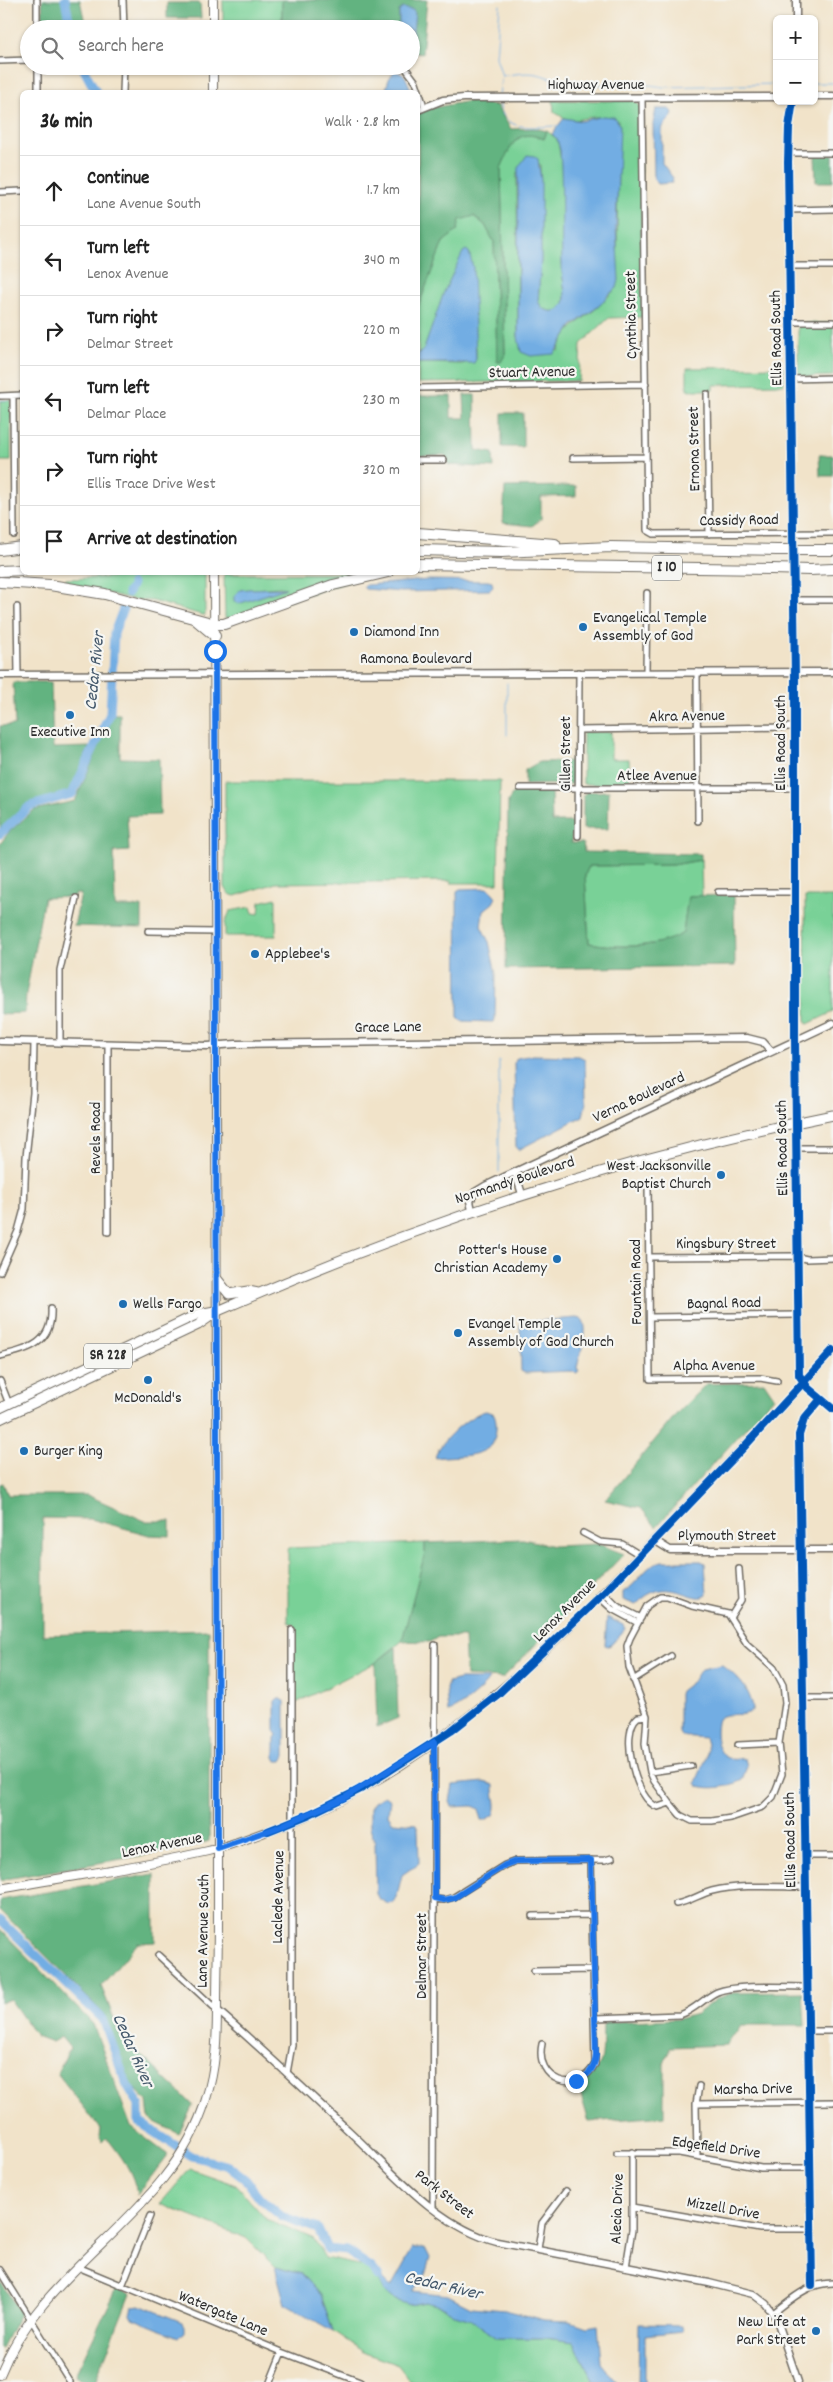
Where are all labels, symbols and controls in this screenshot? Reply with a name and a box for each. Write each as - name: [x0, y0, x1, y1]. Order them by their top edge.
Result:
- map controls: [773, 15, 818, 105]
- button: +: [773, 15, 818, 60]
- search box: [20, 20, 420, 75]
- icon: search: [38, 34, 66, 62]
- text: Search here: [78, 34, 164, 61]
- button: −: [773, 60, 818, 105]
- street label: Highway Avenue: [547, 74, 645, 97]
- text: 36 min: [40, 108, 92, 138]
- text: Walk · 2.8 km: [325, 111, 400, 134]
- text: Continue: [87, 166, 149, 193]
- icon: ahead: [40, 177, 68, 205]
- text: 1.7 km: [366, 179, 400, 202]
- text: Lane Avenue South: [87, 193, 201, 216]
- text: Turn left: [87, 236, 150, 263]
- icon: left: [40, 247, 68, 275]
- text: 340 m: [363, 249, 400, 272]
- text: Lenox Avenue: [87, 263, 168, 286]
- street label: Cynthia Street: [620, 271, 644, 359]
- street label: Ellis Road South: [765, 290, 789, 386]
- text: Turn right: [87, 306, 158, 333]
- icon: right: [40, 317, 68, 345]
- text: 220 m: [363, 319, 400, 342]
- text: Delmar Street: [87, 333, 173, 356]
- street label: Stuart Avenue: [488, 361, 576, 385]
- text: Turn left: [87, 376, 150, 403]
- icon: left: [40, 387, 68, 415]
- text: 230 m: [363, 389, 400, 412]
- text: Delmar Place: [87, 403, 166, 426]
- street label: Ernona Street: [683, 406, 707, 492]
- text: Turn right: [87, 446, 158, 473]
- icon: right: [40, 457, 68, 485]
- text: 320 m: [363, 459, 400, 482]
- text: Ellis Trace Drive West: [87, 473, 216, 496]
- street label: Cassidy Road: [699, 509, 779, 533]
- icon: arrive: [40, 527, 68, 555]
- text: Arrive at destination: [87, 527, 237, 554]
- road number: I 10: [652, 556, 682, 580]
- place label: Evangelical Temple Assembly of God: [593, 607, 707, 648]
- place label: Diamond Inn: [364, 621, 439, 644]
- marker: Evangelical Temple Assembly of God: [577, 621, 589, 633]
- marker: Diamond Inn: [348, 626, 360, 638]
- water label: Cedar River: [79, 628, 113, 711]
- route start: [204, 640, 227, 663]
- street label: Ramona Boulevard: [360, 648, 472, 671]
- street label: Ellis Road South: [770, 695, 793, 791]
- street label: Akra Avenue: [649, 705, 725, 729]
- marker: Executive Inn: [64, 709, 76, 721]
- street label: Gillen Street: [555, 716, 578, 792]
- place label: Executive Inn: [30, 721, 110, 744]
- street label: Atlee Avenue: [617, 765, 697, 788]
- place label: Applebee's: [265, 943, 330, 966]
- marker: Applebee's: [249, 948, 261, 960]
- street label: Grace Lane: [354, 1016, 422, 1040]
- street label: Verna Boulevard: [589, 1067, 689, 1129]
- street label: Ellis Road South: [771, 1100, 795, 1196]
- street label: Revels Road: [85, 1102, 108, 1174]
- street label: Normandy Boulevard: [452, 1151, 578, 1211]
- place label: West Jacksonville Baptist Church: [607, 1155, 711, 1196]
- marker: West Jacksonville Baptist Church: [715, 1169, 727, 1181]
- street label: Kingsbury Street: [676, 1233, 776, 1256]
- place label: Potter's House Christian Academy: [434, 1239, 548, 1280]
- street label: Fountain Road: [625, 1239, 649, 1325]
- marker: Potter's House Christian Academy: [551, 1253, 563, 1265]
- street label: Bagnal Road: [687, 1292, 761, 1316]
- place label: Wells Fargo: [133, 1293, 202, 1316]
- marker: Wells Fargo: [117, 1298, 129, 1310]
- place label: Evangel Temple Assembly of God Church: [468, 1313, 614, 1354]
- marker: Evangel Temple Assembly of God Church: [452, 1327, 464, 1339]
- road number: SR 228: [84, 1344, 132, 1368]
- street label: Alpha Avenue: [673, 1355, 755, 1378]
- marker: McDonald's: [142, 1374, 154, 1386]
- place label: McDonald's: [114, 1387, 182, 1410]
- place label: Burger King: [34, 1440, 103, 1463]
- marker: Burger King: [18, 1445, 30, 1457]
- street label: Plymouth Street: [678, 1525, 776, 1548]
- street label: Lenox Avenue: [528, 1574, 602, 1648]
- street label: Ellis Road South: [779, 1792, 803, 1888]
- street label: Lenox Avenue: [120, 1827, 204, 1865]
- street label: Laclede Avenue: [267, 1850, 291, 1944]
- street label: Lane Avenue South: [192, 1874, 216, 1988]
- street label: Delmar Street: [411, 1913, 434, 1999]
- water label: Cedar River: [105, 2010, 160, 2094]
- route end: [565, 2070, 588, 2093]
- street label: Marsha Drive: [713, 2078, 793, 2102]
- street label: Edgefield Drive: [670, 2130, 762, 2166]
- street label: Park Street: [409, 2164, 479, 2226]
- street label: Alecia Drive: [605, 2173, 631, 2245]
- street label: Mizzell Drive: [685, 2191, 761, 2227]
- water label: Cedar River: [402, 2266, 486, 2309]
- street label: Watergate Lane: [175, 2285, 271, 2343]
- place label: New Life at Park Street: [736, 2311, 806, 2352]
- marker: New Life at Park Street: [810, 2325, 822, 2337]

